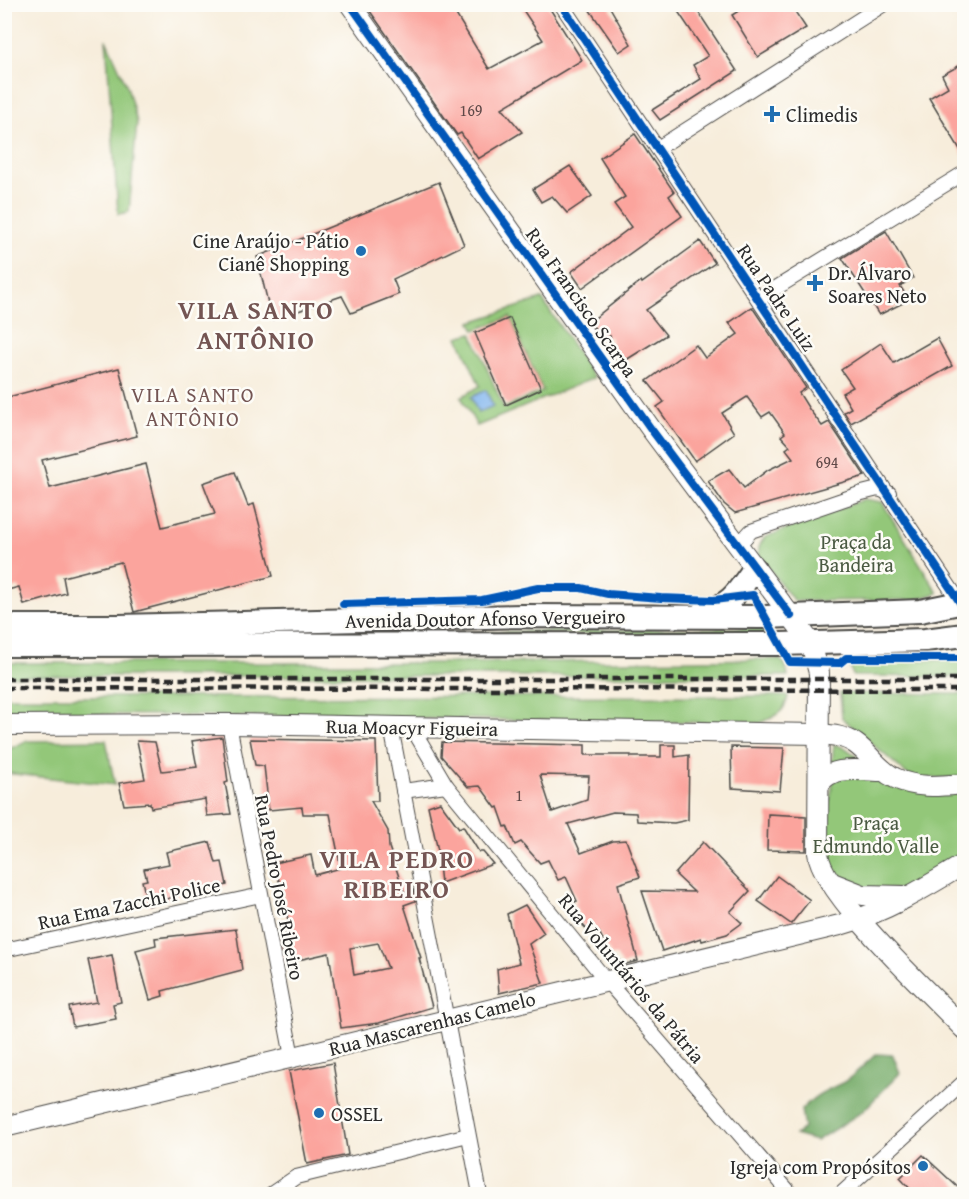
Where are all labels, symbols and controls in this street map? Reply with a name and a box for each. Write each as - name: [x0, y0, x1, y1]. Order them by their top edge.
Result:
- house number: 169: [459, 98, 483, 122]
- place label: Climedis: [786, 100, 858, 129]
- marker: Climedis: [763, 105, 781, 123]
- street label: Rua Francisco Scarpa: [519, 221, 645, 383]
- place label: Cine Araújo - Pátio Cianê Shopping: [193, 226, 349, 278]
- street label: Rua Padre Luiz: [730, 238, 824, 357]
- marker: Cine Araújo - Pátio Cianê Shopping: [354, 244, 368, 258]
- place label: Dr. Álvaro Soares Neto: [828, 258, 927, 310]
- marker: Dr. Álvaro Soares Neto: [806, 274, 824, 292]
- district label: VILA SANTO ANTÔNIO: [178, 290, 334, 359]
- district label: VILA SANTO ANTÔNIO: [131, 379, 255, 434]
- house number: 694: [815, 450, 839, 474]
- park label: Praça da Bandeira: [818, 527, 894, 579]
- street label: Avenida Doutor Afonso Vergueiro: [345, 601, 625, 635]
- street label: Rua Moacyr Figueira: [326, 711, 499, 743]
- house number: 1: [515, 783, 523, 807]
- street label: Rua Pedro José Ribeiro: [248, 792, 312, 982]
- park label: Praça Edmundo Valle: [813, 808, 939, 860]
- district label: VILA PEDRO RIBEIRO: [319, 839, 475, 908]
- street label: Rua Ema Zacchi Police: [35, 870, 223, 936]
- street label: Rua Voluntários da Pátria: [552, 887, 712, 1070]
- street label: Rua Mascarenhas Camelo: [326, 983, 538, 1063]
- place label: OSSEL: [331, 1099, 383, 1128]
- marker: OSSEL: [312, 1106, 326, 1120]
- place label: Igreja com Propósitos: [730, 1152, 911, 1181]
- marker: Igreja com Propósitos: [916, 1159, 930, 1173]

